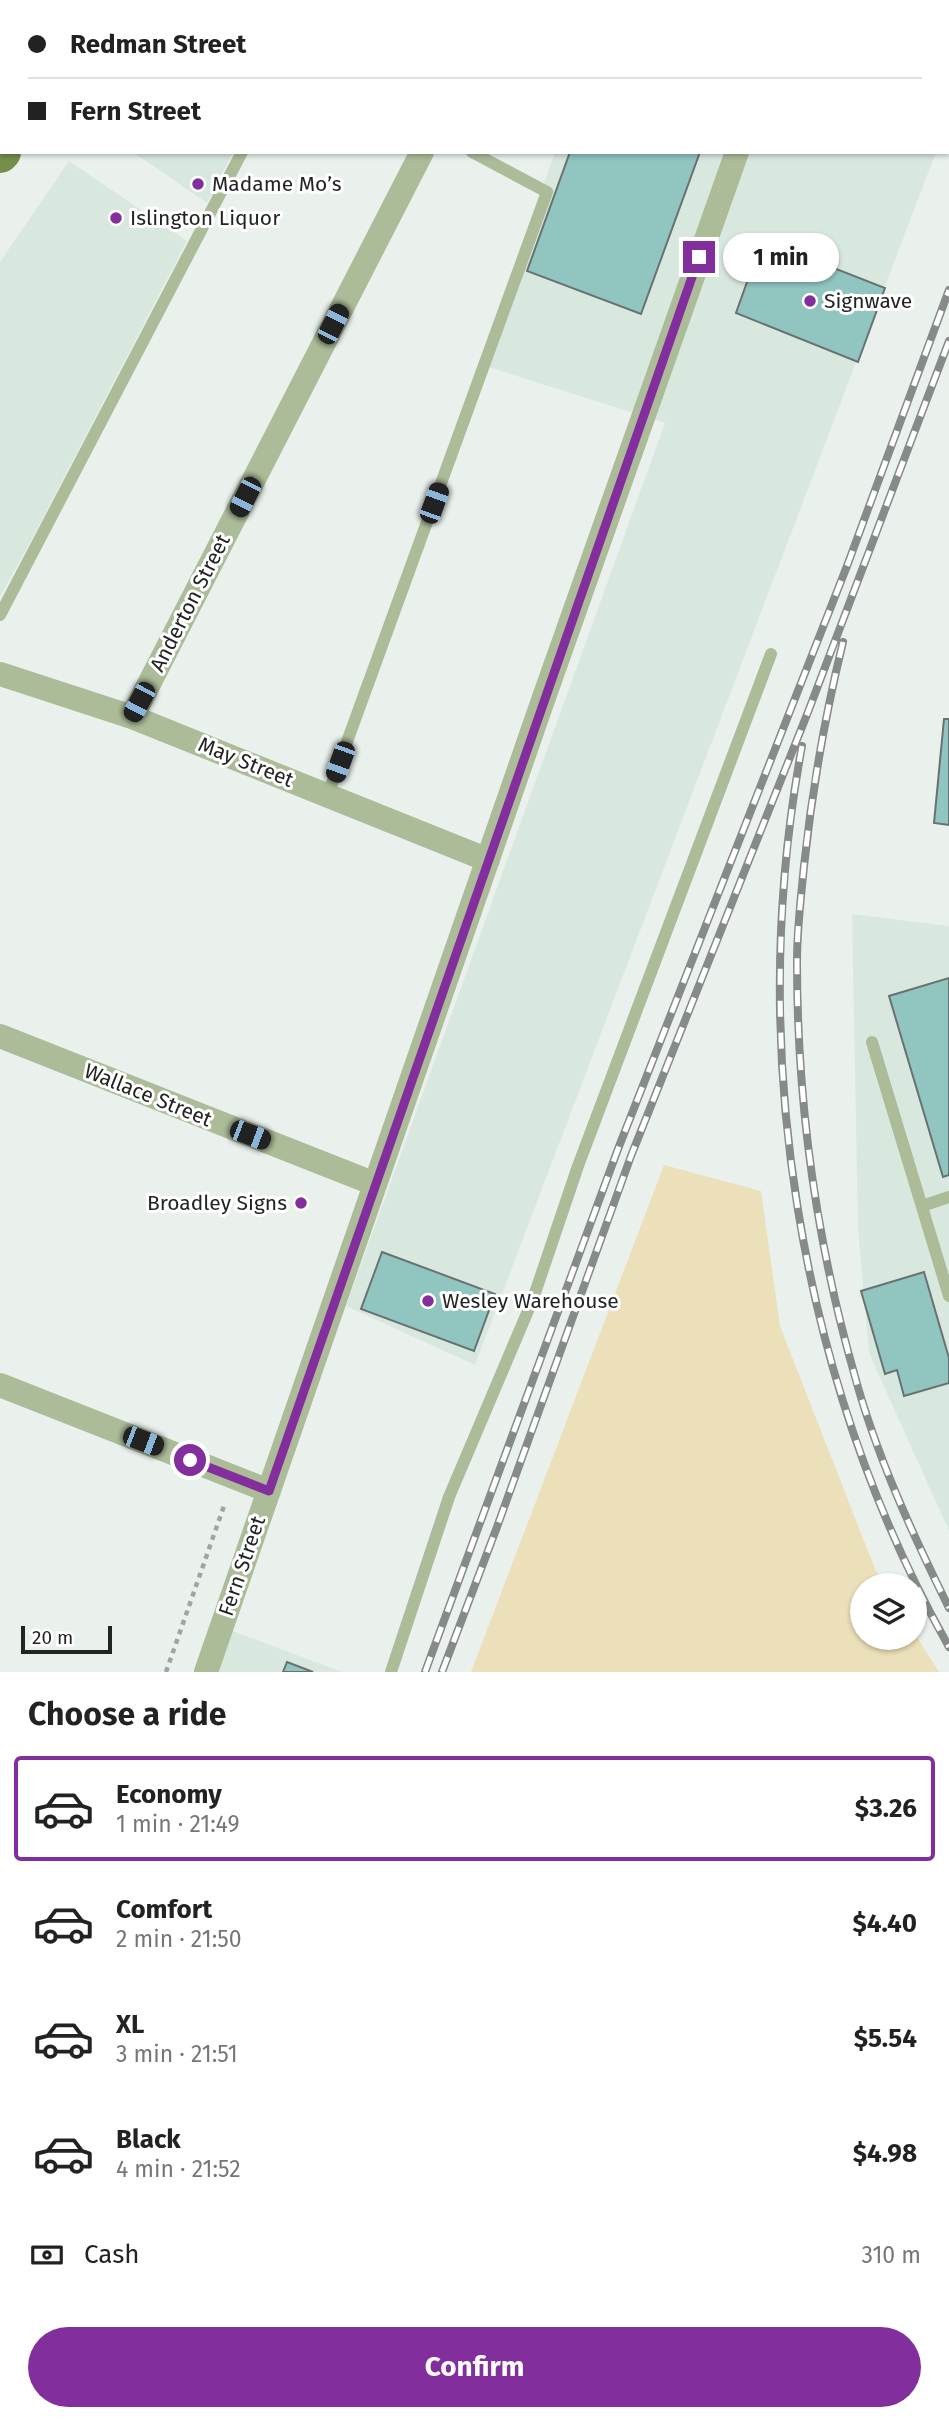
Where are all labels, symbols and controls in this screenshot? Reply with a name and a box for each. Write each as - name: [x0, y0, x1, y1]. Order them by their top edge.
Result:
- text: Redman Street: [70, 29, 246, 60]
- text: Fern Street: [70, 96, 201, 127]
- place label: Madame Mo’s: [212, 171, 342, 197]
- marker: Madame Mo’s: [190, 176, 206, 192]
- place label: Islington Liquor: [130, 205, 280, 231]
- marker: Islington Liquor: [108, 210, 124, 226]
- callout: 1 min: [724, 232, 839, 282]
- route end: [683, 241, 715, 273]
- text: 1 min: [753, 243, 809, 271]
- place label: Signwave: [824, 288, 912, 314]
- marker: Signwave: [802, 293, 818, 309]
- car: [315, 301, 352, 347]
- car: [227, 474, 264, 520]
- car: [417, 480, 452, 526]
- street label: Anderton Street: [144, 530, 236, 676]
- car: [120, 679, 159, 725]
- street label: May Street: [195, 731, 298, 793]
- car: [323, 739, 358, 785]
- street label: Wallace Street: [80, 1058, 216, 1133]
- car: [227, 1118, 274, 1152]
- place label: Broadley Signs: [147, 1190, 287, 1216]
- marker: Broadley Signs: [293, 1195, 309, 1211]
- place label: Wesley Warehouse: [442, 1288, 619, 1314]
- marker: Wesley Warehouse: [420, 1293, 436, 1309]
- car: [120, 1424, 167, 1458]
- route start: [174, 1444, 206, 1476]
- street label: Fern Street: [213, 1512, 271, 1619]
- map controls: [850, 1573, 927, 1650]
- button: layers: [850, 1573, 927, 1650]
- scale bar: [21, 1623, 112, 1655]
- text: 20 m: [32, 1626, 73, 1649]
- text: Choose a ride: [28, 1695, 226, 1733]
- icon: car: [32, 1777, 95, 1840]
- text: Economy: [116, 1779, 222, 1810]
- text: $3.26: [855, 1793, 917, 1824]
- text: 1 min · 21:49: [116, 1810, 239, 1838]
- icon: car: [32, 1892, 95, 1955]
- text: Comfort: [116, 1894, 212, 1925]
- text: $4.40: [852, 1908, 917, 1939]
- text: 2 min · 21:50: [116, 1925, 242, 1953]
- icon: car: [32, 2007, 95, 2070]
- text: XL: [116, 2009, 144, 2040]
- text: $5.54: [854, 2023, 917, 2054]
- text: 3 min · 21:51: [116, 2040, 238, 2068]
- icon: car: [32, 2122, 95, 2185]
- text: Black: [116, 2124, 181, 2155]
- text: $4.98: [853, 2138, 917, 2169]
- text: 4 min · 21:52: [116, 2155, 241, 2183]
- icon: cash: [28, 2236, 66, 2274]
- text: Cash: [84, 2239, 140, 2270]
- text: 310 m: [861, 2241, 921, 2269]
- button: Confirm: [28, 2327, 921, 2407]

